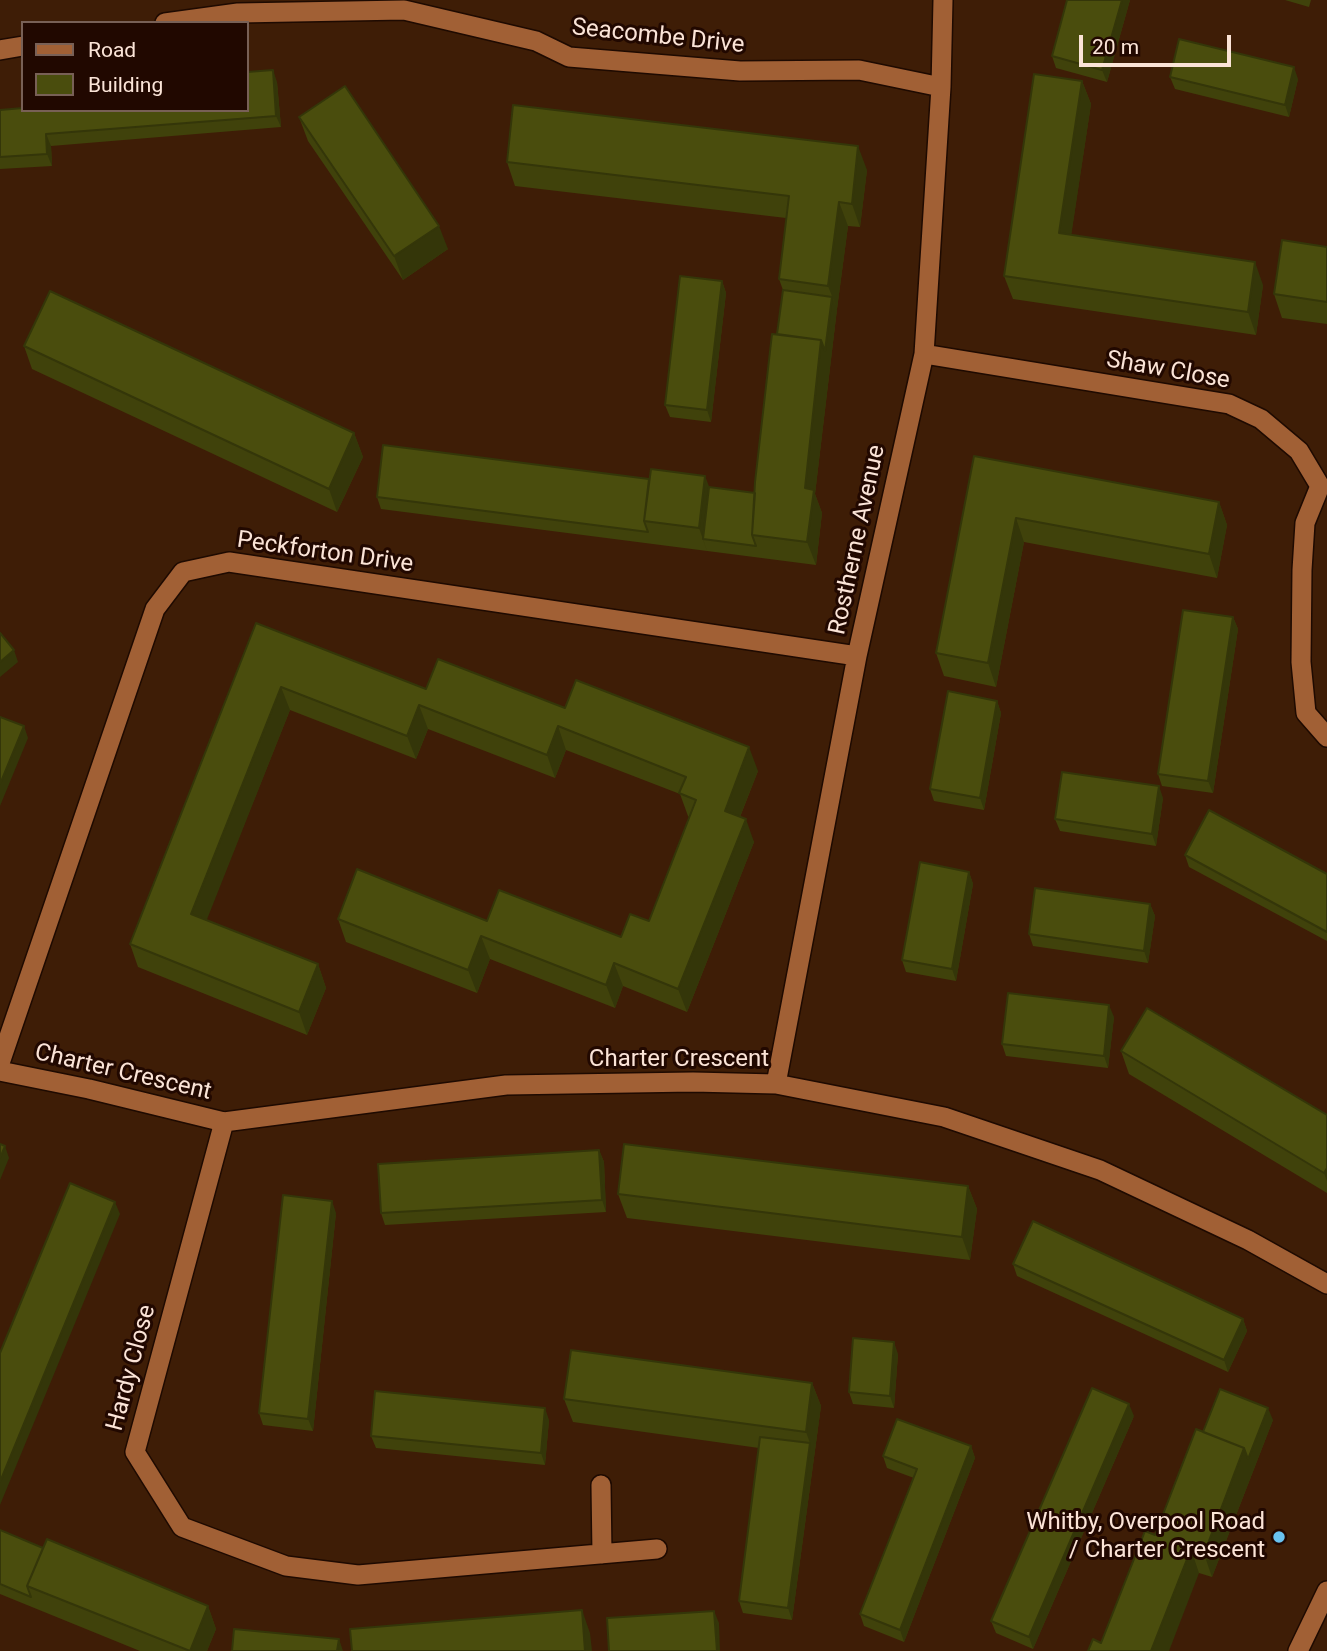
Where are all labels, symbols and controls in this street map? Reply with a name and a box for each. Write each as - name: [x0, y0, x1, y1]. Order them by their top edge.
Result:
- street label: Seacombe Drive: [570, 14, 746, 60]
- legend: [21, 21, 248, 112]
- scale bar: [1082, 21, 1234, 65]
- text: 20 m: [1092, 35, 1139, 59]
- text: Road: [88, 38, 136, 62]
- text: Building: [88, 73, 163, 97]
- street label: Shaw Close: [1104, 346, 1232, 396]
- street label: Rostherne Avenue: [824, 443, 892, 637]
- street label: Peckforton Drive: [235, 526, 415, 580]
- street label: Charter Crescent: [32, 1039, 214, 1107]
- street label: Charter Crescent: [589, 1046, 769, 1074]
- street label: Hardy Close: [101, 1302, 163, 1434]
- place label: Whitby, Overpool Road / Charter Crescent: [1026, 1509, 1265, 1565]
- marker: Whitby, Overpool Road / Charter Crescent: [1271, 1529, 1287, 1545]

